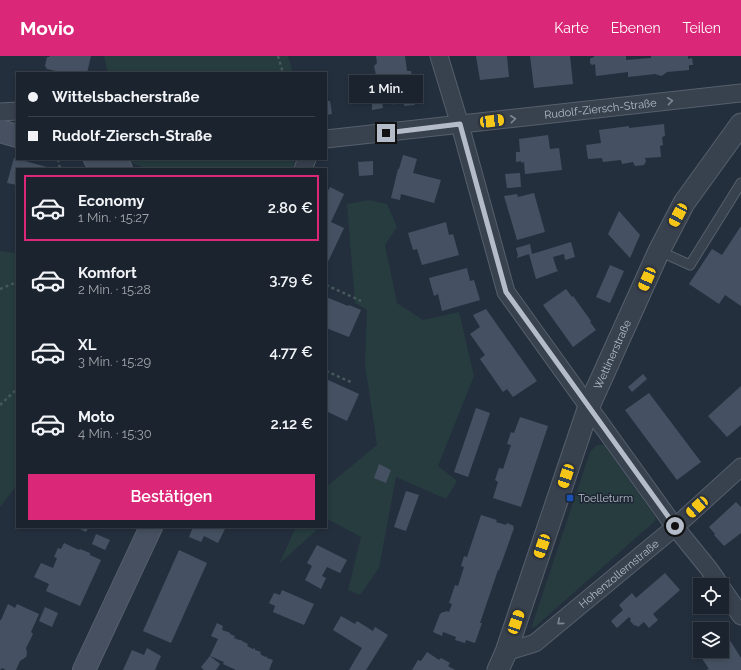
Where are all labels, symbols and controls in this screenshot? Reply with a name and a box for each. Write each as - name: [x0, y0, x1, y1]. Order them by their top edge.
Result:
- text: Movio: [20, 17, 74, 39]
- text: Karte: [554, 20, 589, 36]
- text: Ebenen: [611, 20, 661, 36]
- text: Teilen: [683, 20, 721, 36]
- callout: 1 Min.: [349, 75, 423, 103]
- text: 1 Min.: [369, 81, 403, 96]
- text: Wittelsbacherstraße: [52, 88, 199, 106]
- street label: Rudolf-Ziersch-Straße: [544, 96, 658, 121]
- one-way arrow: [667, 97, 673, 106]
- car: [479, 114, 505, 128]
- one-way arrow: [510, 114, 516, 123]
- route end: [377, 124, 395, 142]
- text: Rudolf-Ziersch-Straße: [52, 127, 212, 145]
- icon: car: [30, 190, 66, 226]
- text: Economy: [78, 192, 145, 210]
- text: 2.80 €: [268, 199, 313, 217]
- car: [667, 202, 689, 228]
- text: 1 Min. · 15:27: [78, 210, 149, 225]
- icon: car: [30, 262, 66, 298]
- text: Komfort: [78, 264, 137, 282]
- car: [637, 266, 657, 292]
- text: 3.79 €: [269, 271, 313, 289]
- text: 2 Min. · 15:28: [78, 282, 151, 297]
- street label: Wettinerstraße: [591, 317, 634, 391]
- icon: car: [30, 334, 66, 370]
- text: XL: [78, 336, 96, 354]
- text: 4.77 €: [270, 343, 313, 361]
- text: 3 Min. · 15:29: [78, 354, 151, 369]
- icon: car: [30, 406, 66, 442]
- text: Moto: [78, 408, 115, 426]
- text: 2.12 €: [271, 415, 313, 433]
- text: 4 Min. · 15:30: [78, 426, 152, 441]
- car: [557, 463, 575, 489]
- button: Bestätigen: [28, 474, 315, 520]
- place label: Toelleturm: [578, 492, 633, 505]
- marker: Toelleturm: [565, 493, 575, 503]
- car: [684, 495, 710, 519]
- route start: [666, 517, 684, 535]
- car: [532, 533, 552, 559]
- street label: Hohenzollernstraße: [576, 536, 662, 611]
- map controls: [693, 578, 729, 658]
- button: locate: [693, 578, 729, 614]
- car: [506, 609, 526, 635]
- one-way arrow: [558, 617, 565, 624]
- button: layers: [693, 622, 729, 658]

